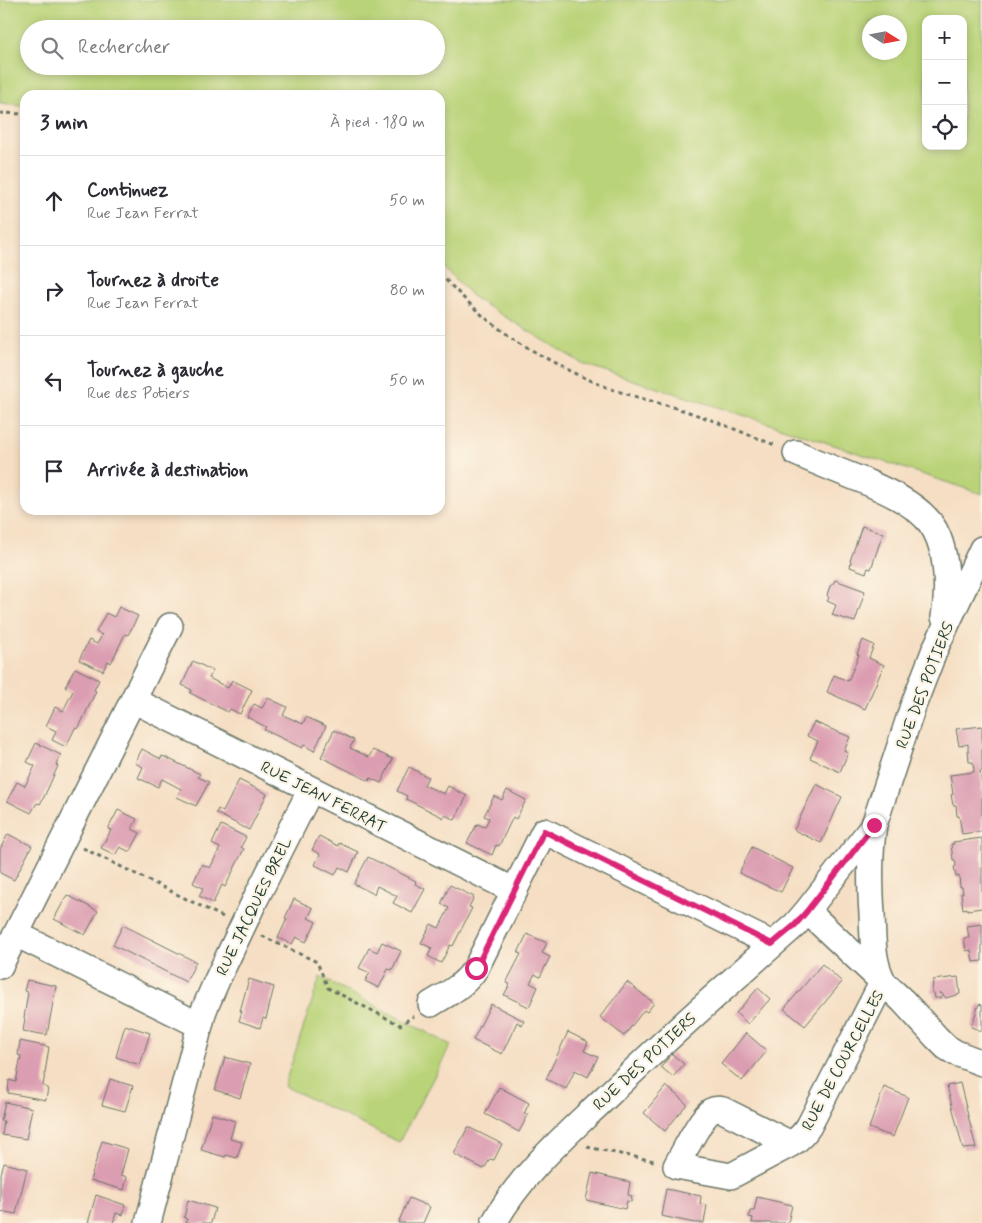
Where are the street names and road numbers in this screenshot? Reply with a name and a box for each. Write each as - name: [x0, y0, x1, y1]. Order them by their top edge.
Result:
- street label: RUE DES POTIERS: [892, 619, 959, 752]
- street label: RUE JEAN FERRAT: [257, 757, 390, 838]
- street label: RUE JACQUES BREL: [212, 834, 297, 979]
- street label: RUE DE COURCELLES: [797, 987, 889, 1135]
- street label: RUE DES POTIERS: [589, 1009, 701, 1115]

